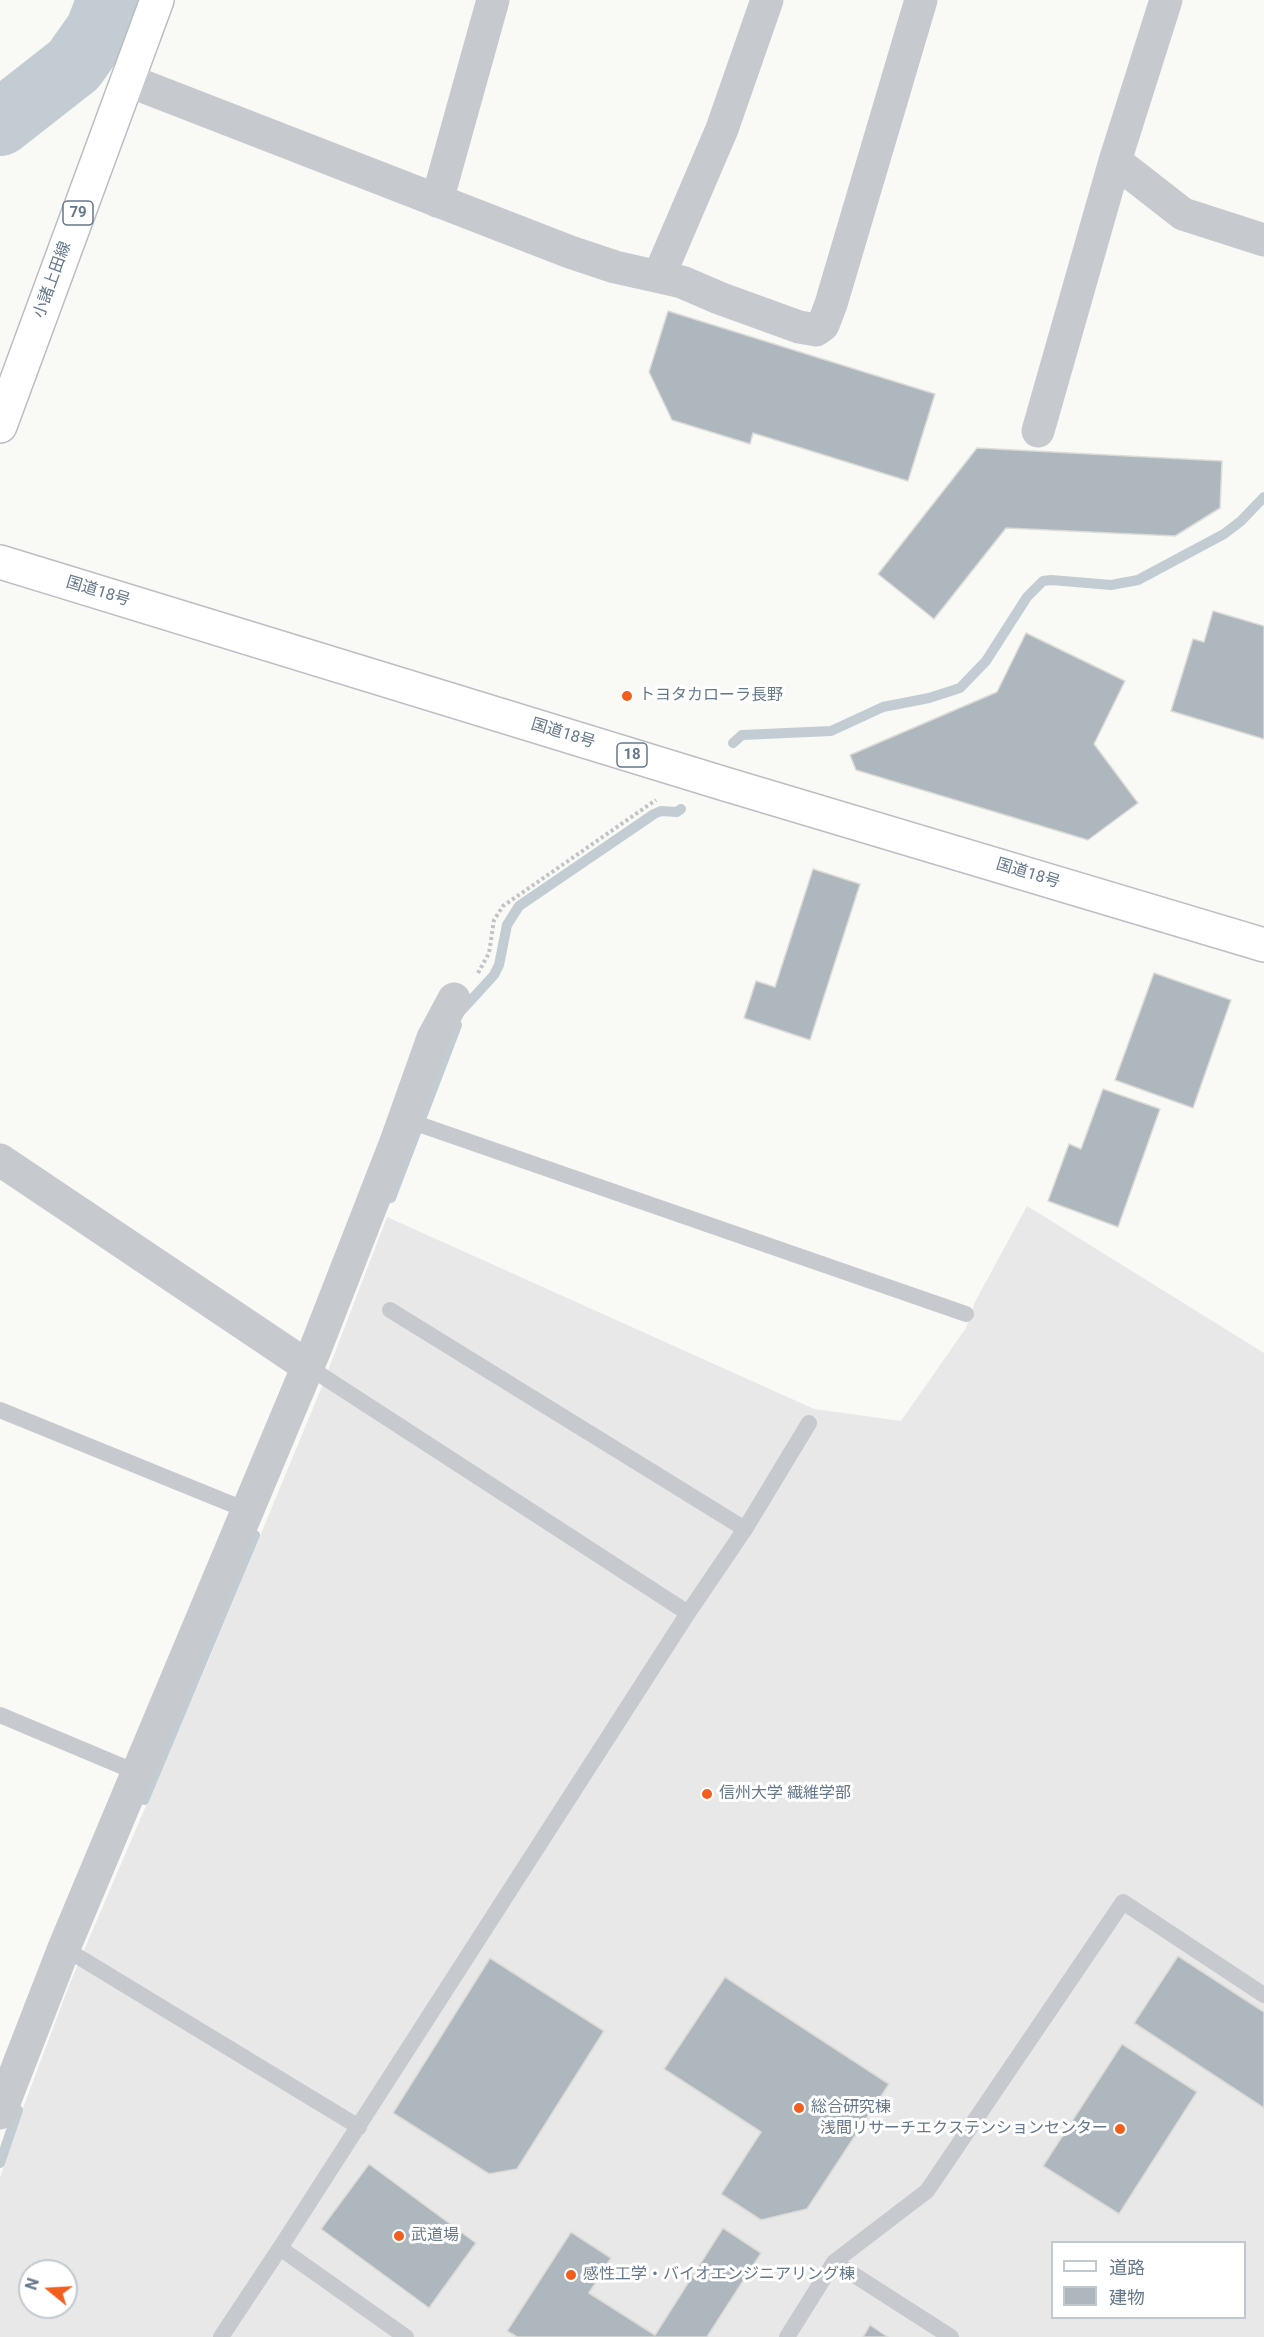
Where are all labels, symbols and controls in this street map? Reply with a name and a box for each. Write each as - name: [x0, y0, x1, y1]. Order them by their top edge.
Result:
- road number: 79: [63, 201, 93, 225]
- street label: 小諸上田線: [30, 239, 76, 321]
- street label: 国道18号: [64, 573, 132, 611]
- place label: トヨタカローラ長野: [639, 686, 783, 706]
- marker: トヨタカローラ長野: [620, 689, 634, 703]
- street label: 国道18号: [529, 715, 597, 753]
- road number: 18: [617, 743, 647, 767]
- street label: 国道18号: [994, 855, 1062, 893]
- place label: 信州大学 繊維学部: [719, 1784, 851, 1804]
- marker: 信州大学 繊維学部: [700, 1787, 714, 1801]
- place label: 総合研究棟: [811, 2098, 891, 2118]
- marker: 総合研究棟: [792, 2101, 806, 2115]
- place label: 浅間リサーチエクステンションセンター: [820, 2119, 1108, 2139]
- marker: 浅間リサーチエクステンションセンター: [1113, 2122, 1127, 2136]
- place label: 武道場: [411, 2226, 459, 2246]
- marker: 武道場: [392, 2229, 406, 2243]
- legend: [1051, 2241, 1246, 2319]
- text: 道路: [1109, 2257, 1145, 2278]
- north arrow: [18, 2259, 78, 2319]
- place label: 感性工学・バイオエンジニアリング棟: [583, 2265, 855, 2285]
- marker: 感性工学・バイオエンジニアリング棟: [564, 2268, 578, 2282]
- text: N: [22, 2276, 43, 2292]
- text: 建物: [1109, 2287, 1145, 2308]

